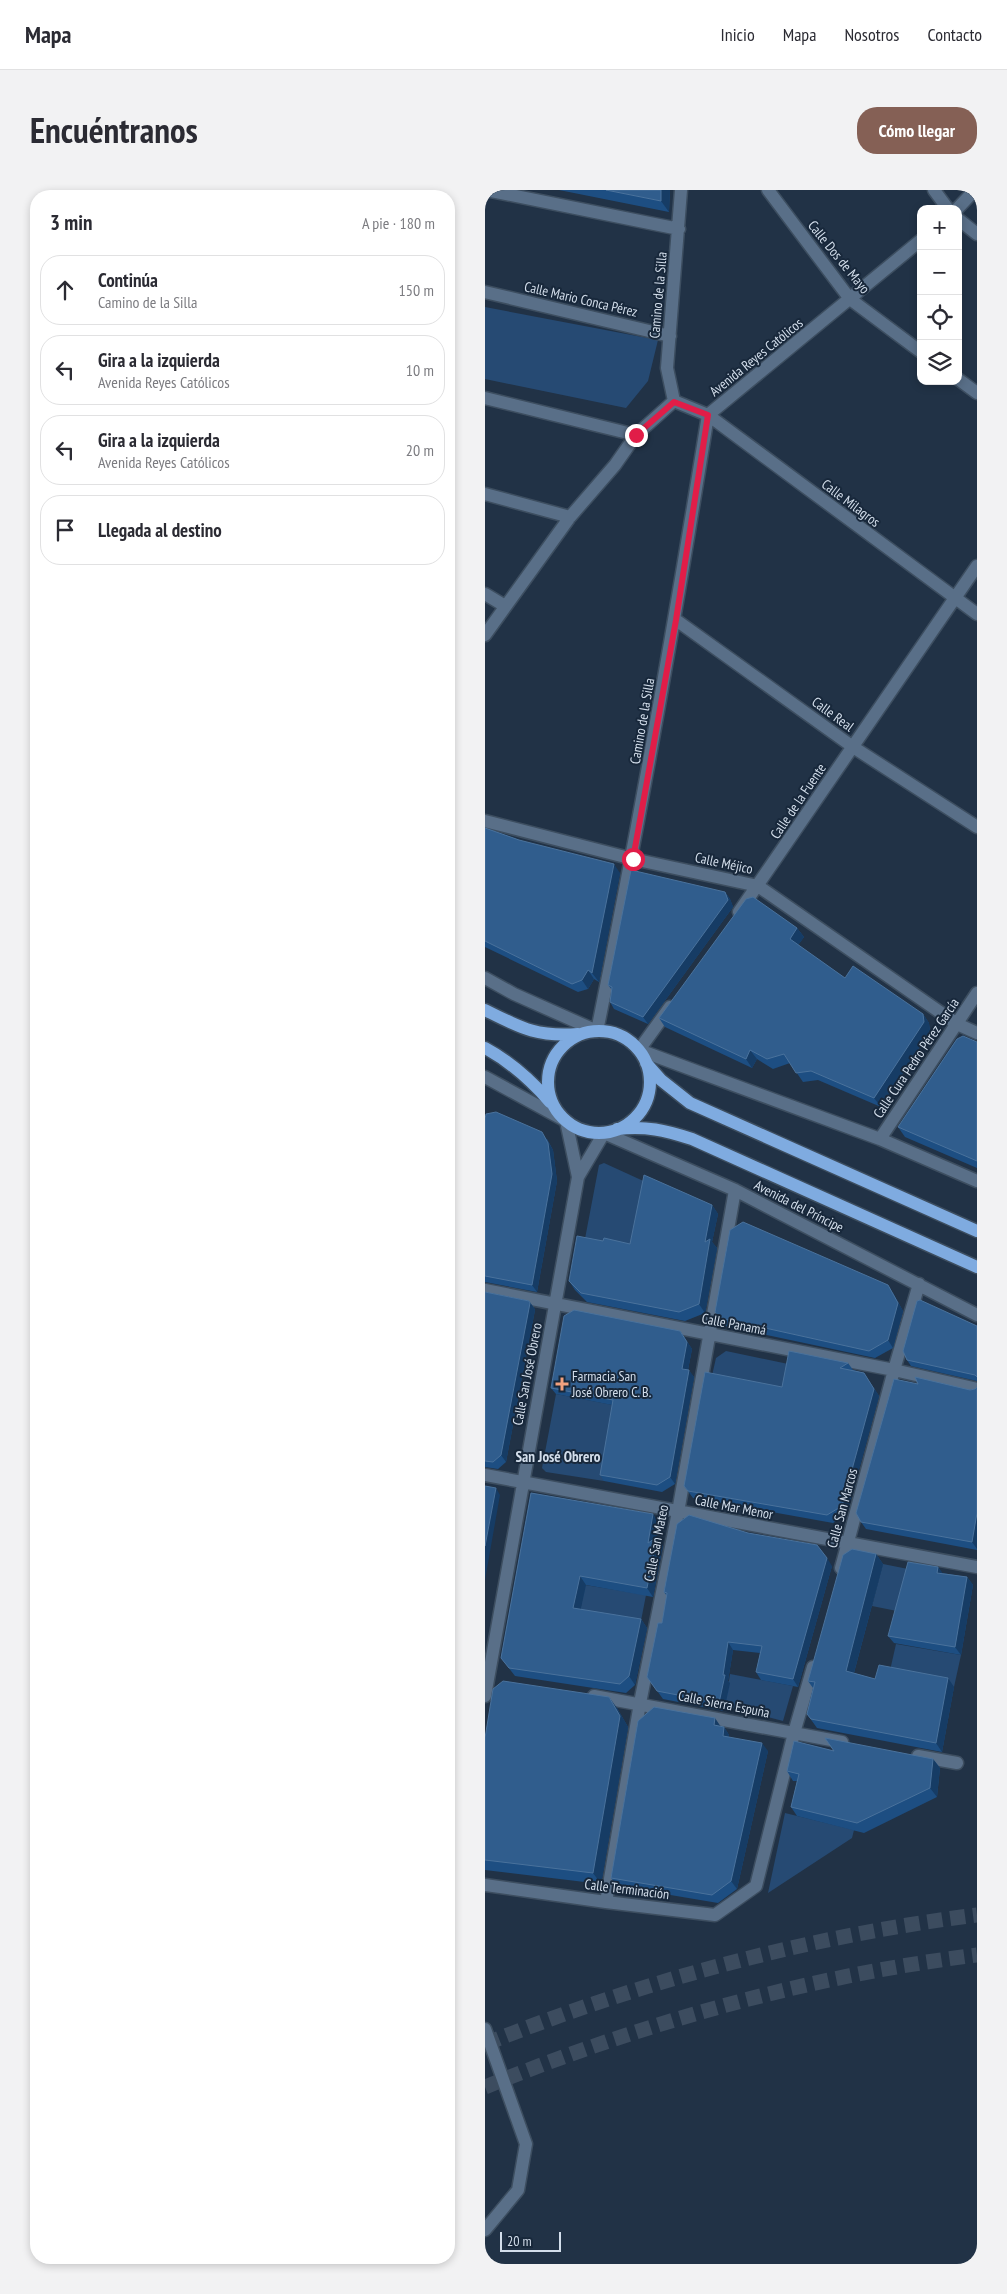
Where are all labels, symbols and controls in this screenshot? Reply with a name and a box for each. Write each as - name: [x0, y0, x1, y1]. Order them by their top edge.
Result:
- text: Mapa: [25, 19, 72, 50]
- text: Inicio: [721, 23, 755, 46]
- text: Mapa: [783, 23, 816, 46]
- text: Nosotros: [844, 23, 899, 46]
- text: Contacto: [927, 23, 982, 46]
- text: Encuéntranos: [30, 107, 198, 153]
- button: Cómo llegar: [857, 107, 977, 154]
- map controls: [917, 205, 962, 385]
- button: +: [917, 205, 962, 250]
- text: 3 min: [50, 209, 92, 236]
- text: A pie · 180 m: [362, 213, 435, 233]
- street label: Calle Dos de Mayo: [804, 217, 874, 297]
- button: −: [917, 250, 962, 295]
- street label: Camino de la Silla: [645, 251, 671, 339]
- text: Continúa: [98, 268, 158, 292]
- icon: ahead: [51, 276, 79, 304]
- street label: Calle Mario Conca Pérez: [523, 277, 639, 321]
- text: 150 m: [399, 280, 434, 300]
- text: Camino de la Silla: [98, 292, 197, 312]
- button: locate: [917, 295, 962, 340]
- street label: Avenida Reyes Católicos: [706, 314, 807, 400]
- button: layers: [917, 340, 962, 385]
- text: Gira a la izquierda: [98, 348, 220, 372]
- icon: left: [51, 356, 79, 384]
- text: 10 m: [406, 360, 434, 380]
- text: Avenida Reyes Católicos: [98, 372, 230, 392]
- route end: [625, 424, 648, 447]
- text: Gira a la izquierda: [98, 428, 220, 452]
- icon: left: [51, 436, 79, 464]
- text: 20 m: [406, 440, 434, 460]
- text: Avenida Reyes Católicos: [98, 452, 230, 472]
- street label: Calle Milagros: [818, 475, 884, 531]
- icon: arrive: [51, 516, 79, 544]
- text: Llegada al destino: [98, 518, 222, 542]
- street label: Camino de la Silla: [626, 677, 658, 765]
- street label: Calle Real: [808, 693, 858, 736]
- street label: Calle de la Fuente: [766, 760, 830, 842]
- route start: [622, 848, 645, 871]
- street label: Calle Méjico: [693, 848, 755, 878]
- street label: Calle Cura Pedro Pérez García: [869, 994, 963, 1122]
- street label: Avenida del Príncipe: [751, 1176, 847, 1236]
- street label: Calle Panamá: [700, 1309, 768, 1339]
- street label: Calle San José Obrero: [508, 1321, 546, 1427]
- place label: Farmacia San José Obrero C. B.: [571, 1367, 651, 1401]
- marker: Farmacia San José Obrero C. B.: [556, 1378, 568, 1390]
- district label: San José Obrero: [516, 1447, 601, 1466]
- street label: Calle San Marcos: [823, 1466, 861, 1550]
- street label: Calle Mar Menor: [693, 1491, 775, 1523]
- street label: Calle San Mateo: [640, 1503, 672, 1583]
- street label: Calle Sierra Espuña: [677, 1686, 771, 1722]
- street label: Calle Terminación: [584, 1875, 670, 1903]
- scale bar: [500, 2229, 561, 2252]
- text: 20 m: [507, 2232, 532, 2250]

